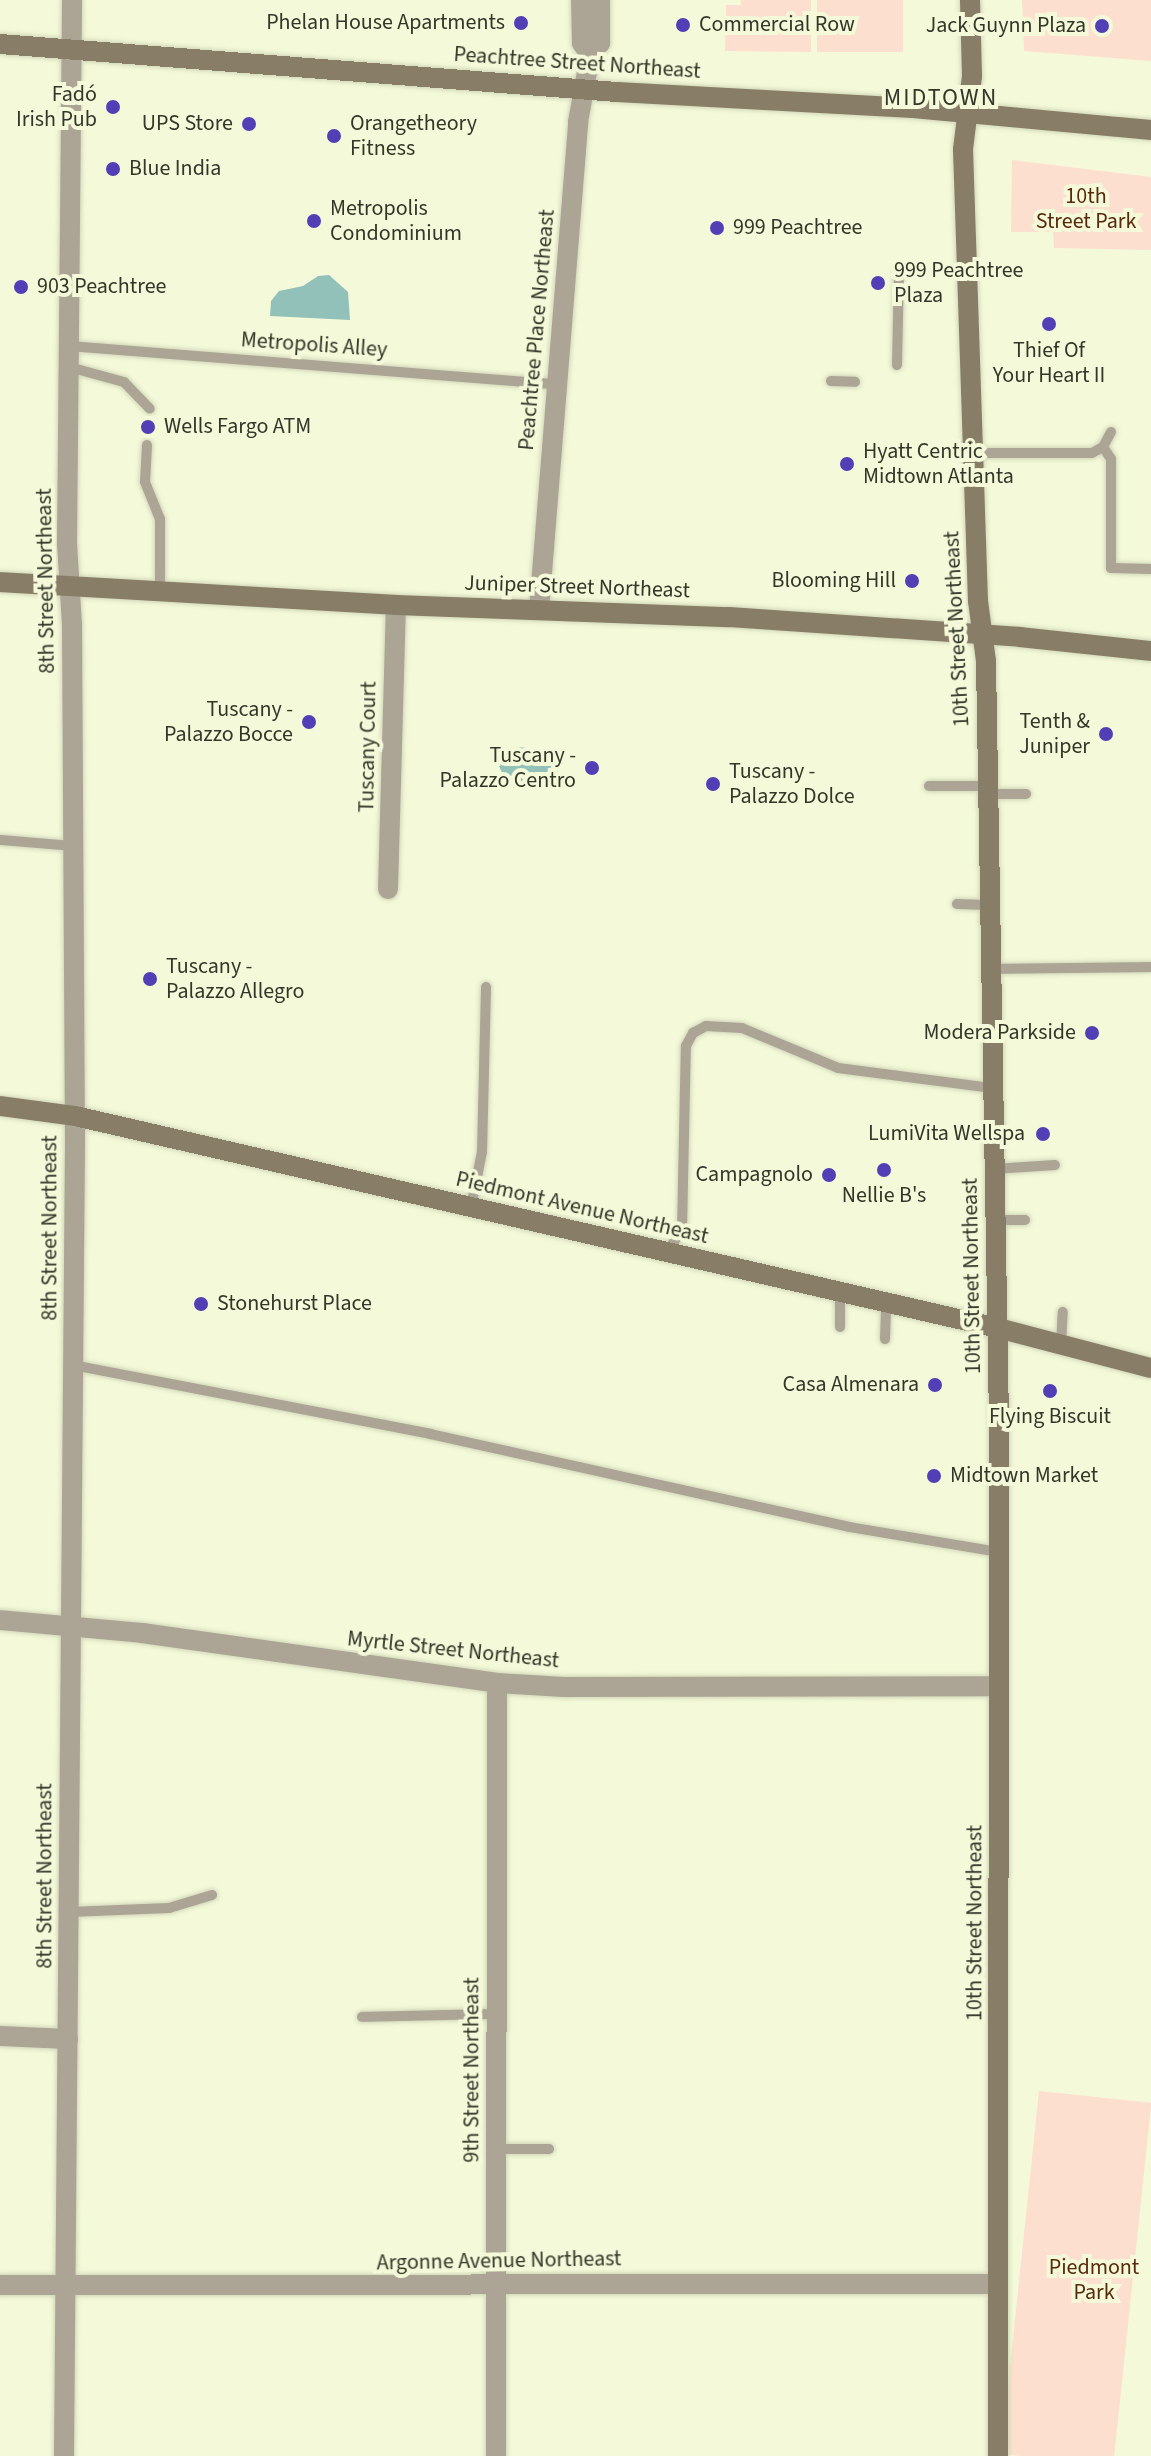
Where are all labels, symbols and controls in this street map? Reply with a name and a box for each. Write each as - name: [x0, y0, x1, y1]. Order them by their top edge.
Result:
- place label: Phelan House Apartments: [266, 10, 505, 36]
- place label: Commercial Row: [699, 12, 855, 38]
- place label: Jack Guynn Plaza: [926, 13, 1086, 39]
- marker: Phelan House Apartments: [512, 14, 530, 32]
- marker: Commercial Row: [674, 16, 692, 34]
- marker: Jack Guynn Plaza: [1093, 17, 1111, 35]
- street label: Peachtree Street Northeast: [453, 41, 701, 85]
- place label: Fadó Irish Pub: [16, 81, 97, 132]
- district label: MIDTOWN: [884, 84, 998, 112]
- marker: Fadó Irish Pub: [104, 98, 122, 116]
- place label: Orangetheory Fitness: [350, 110, 477, 162]
- place label: UPS Store: [142, 111, 233, 137]
- marker: UPS Store: [240, 115, 258, 133]
- marker: Orangetheory Fitness: [325, 127, 343, 145]
- place label: Blue India: [129, 156, 221, 182]
- marker: Blue India: [104, 160, 122, 178]
- park label: 10th Street Park: [1036, 183, 1136, 234]
- place label: Metropolis Condominium: [330, 195, 462, 246]
- street label: Peachtree Place Northeast: [513, 208, 561, 452]
- marker: Metropolis Condominium: [305, 212, 323, 230]
- place label: 999 Peachtree: [733, 215, 863, 241]
- marker: 999 Peachtree: [708, 219, 726, 237]
- place label: 999 Peachtree Plaza: [894, 257, 1024, 308]
- place label: 903 Peachtree: [37, 274, 167, 300]
- marker: 999 Peachtree Plaza: [869, 274, 887, 292]
- marker: 903 Peachtree: [12, 278, 30, 296]
- marker: Thief Of Your Heart II: [1040, 315, 1058, 333]
- street label: Metropolis Alley: [240, 327, 388, 363]
- place label: Thief Of Your Heart II: [993, 337, 1105, 388]
- place label: Wells Fargo ATM: [164, 414, 311, 440]
- marker: Wells Fargo ATM: [139, 418, 157, 436]
- place label: Hyatt Centric Midtown Atlanta: [863, 438, 1014, 490]
- marker: Hyatt Centric Midtown Atlanta: [838, 455, 856, 473]
- street label: 8th Street Northeast: [31, 488, 61, 674]
- street label: 10th Street Northeast: [939, 530, 975, 728]
- place label: Blooming Hill: [771, 568, 896, 594]
- street label: Juniper Street Northeast: [464, 570, 690, 604]
- marker: Blooming Hill: [903, 572, 921, 590]
- street label: Tuscany Court: [354, 681, 382, 813]
- place label: Tuscany - Palazzo Bocce: [164, 696, 293, 748]
- place label: Tenth & Juniper: [1019, 708, 1090, 760]
- marker: Tuscany - Palazzo Bocce: [300, 713, 318, 731]
- marker: Tenth & Juniper: [1097, 725, 1115, 743]
- place label: Tuscany - Palazzo Centro: [440, 742, 576, 794]
- place label: Tuscany - Palazzo Dolce: [729, 758, 855, 810]
- marker: Tuscany - Palazzo Centro: [583, 759, 601, 777]
- marker: Tuscany - Palazzo Dolce: [704, 775, 722, 793]
- place label: Tuscany - Palazzo Allegro: [166, 953, 304, 1004]
- marker: Tuscany - Palazzo Allegro: [141, 970, 159, 988]
- place label: Modera Parkside: [923, 1020, 1076, 1046]
- marker: Modera Parkside: [1083, 1024, 1101, 1042]
- place label: LumiVita Wellspa: [868, 1121, 1025, 1147]
- marker: LumiVita Wellspa: [1032, 1123, 1054, 1145]
- street label: 8th Street Northeast: [37, 1135, 63, 1321]
- marker: Nellie B's: [875, 1161, 893, 1179]
- place label: Campagnolo: [696, 1162, 813, 1188]
- street label: Piedmont Avenue Northeast: [453, 1166, 711, 1250]
- marker: Campagnolo: [820, 1166, 838, 1184]
- street label: 10th Street Northeast: [957, 1178, 987, 1374]
- place label: Nellie B's: [842, 1183, 926, 1209]
- place label: Stonehurst Place: [217, 1291, 372, 1317]
- marker: Stonehurst Place: [192, 1295, 210, 1313]
- place label: Casa Almenara: [783, 1372, 919, 1398]
- marker: Casa Almenara: [926, 1376, 944, 1394]
- marker: Flying Biscuit: [1041, 1382, 1059, 1400]
- place label: Flying Biscuit: [989, 1404, 1111, 1430]
- place label: Midtown Market: [950, 1463, 1098, 1489]
- marker: Midtown Market: [925, 1467, 943, 1485]
- street label: Myrtle Street Northeast: [346, 1626, 560, 1674]
- street label: 8th Street Northeast: [32, 1783, 58, 1969]
- street label: 10th Street Northeast: [962, 1825, 988, 2021]
- street label: 9th Street Northeast: [459, 1977, 485, 2163]
- street label: Argonne Avenue Northeast: [376, 2246, 622, 2276]
- park label: Piedmont Park: [1049, 2254, 1139, 2306]

